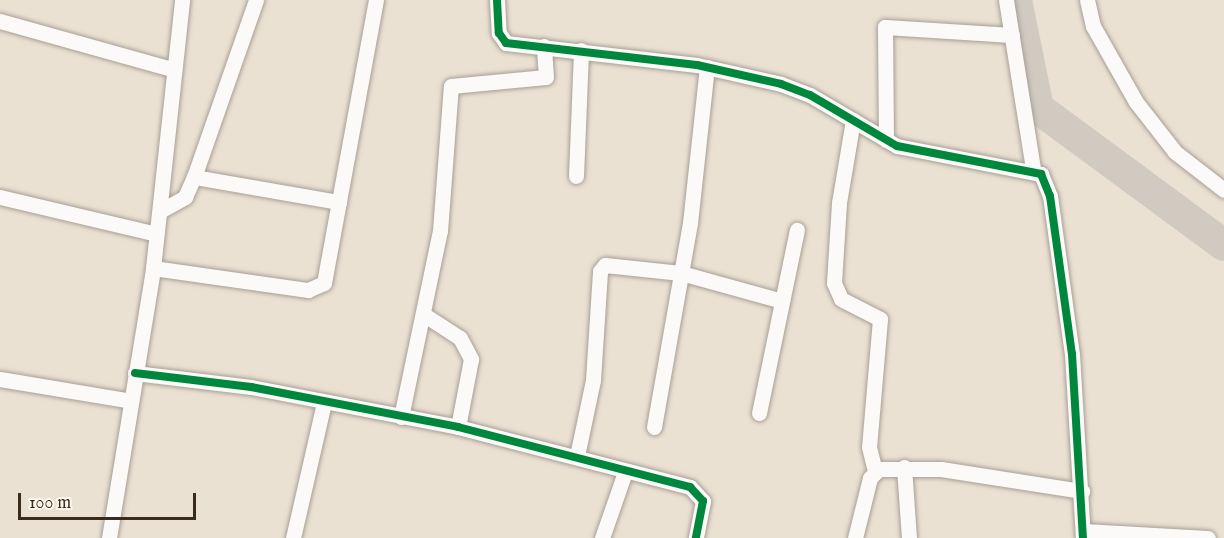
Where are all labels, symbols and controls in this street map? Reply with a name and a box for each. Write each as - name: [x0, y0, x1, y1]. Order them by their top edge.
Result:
- scale bar: [21, 481, 200, 519]
- text: 100 m: [29, 492, 71, 515]

